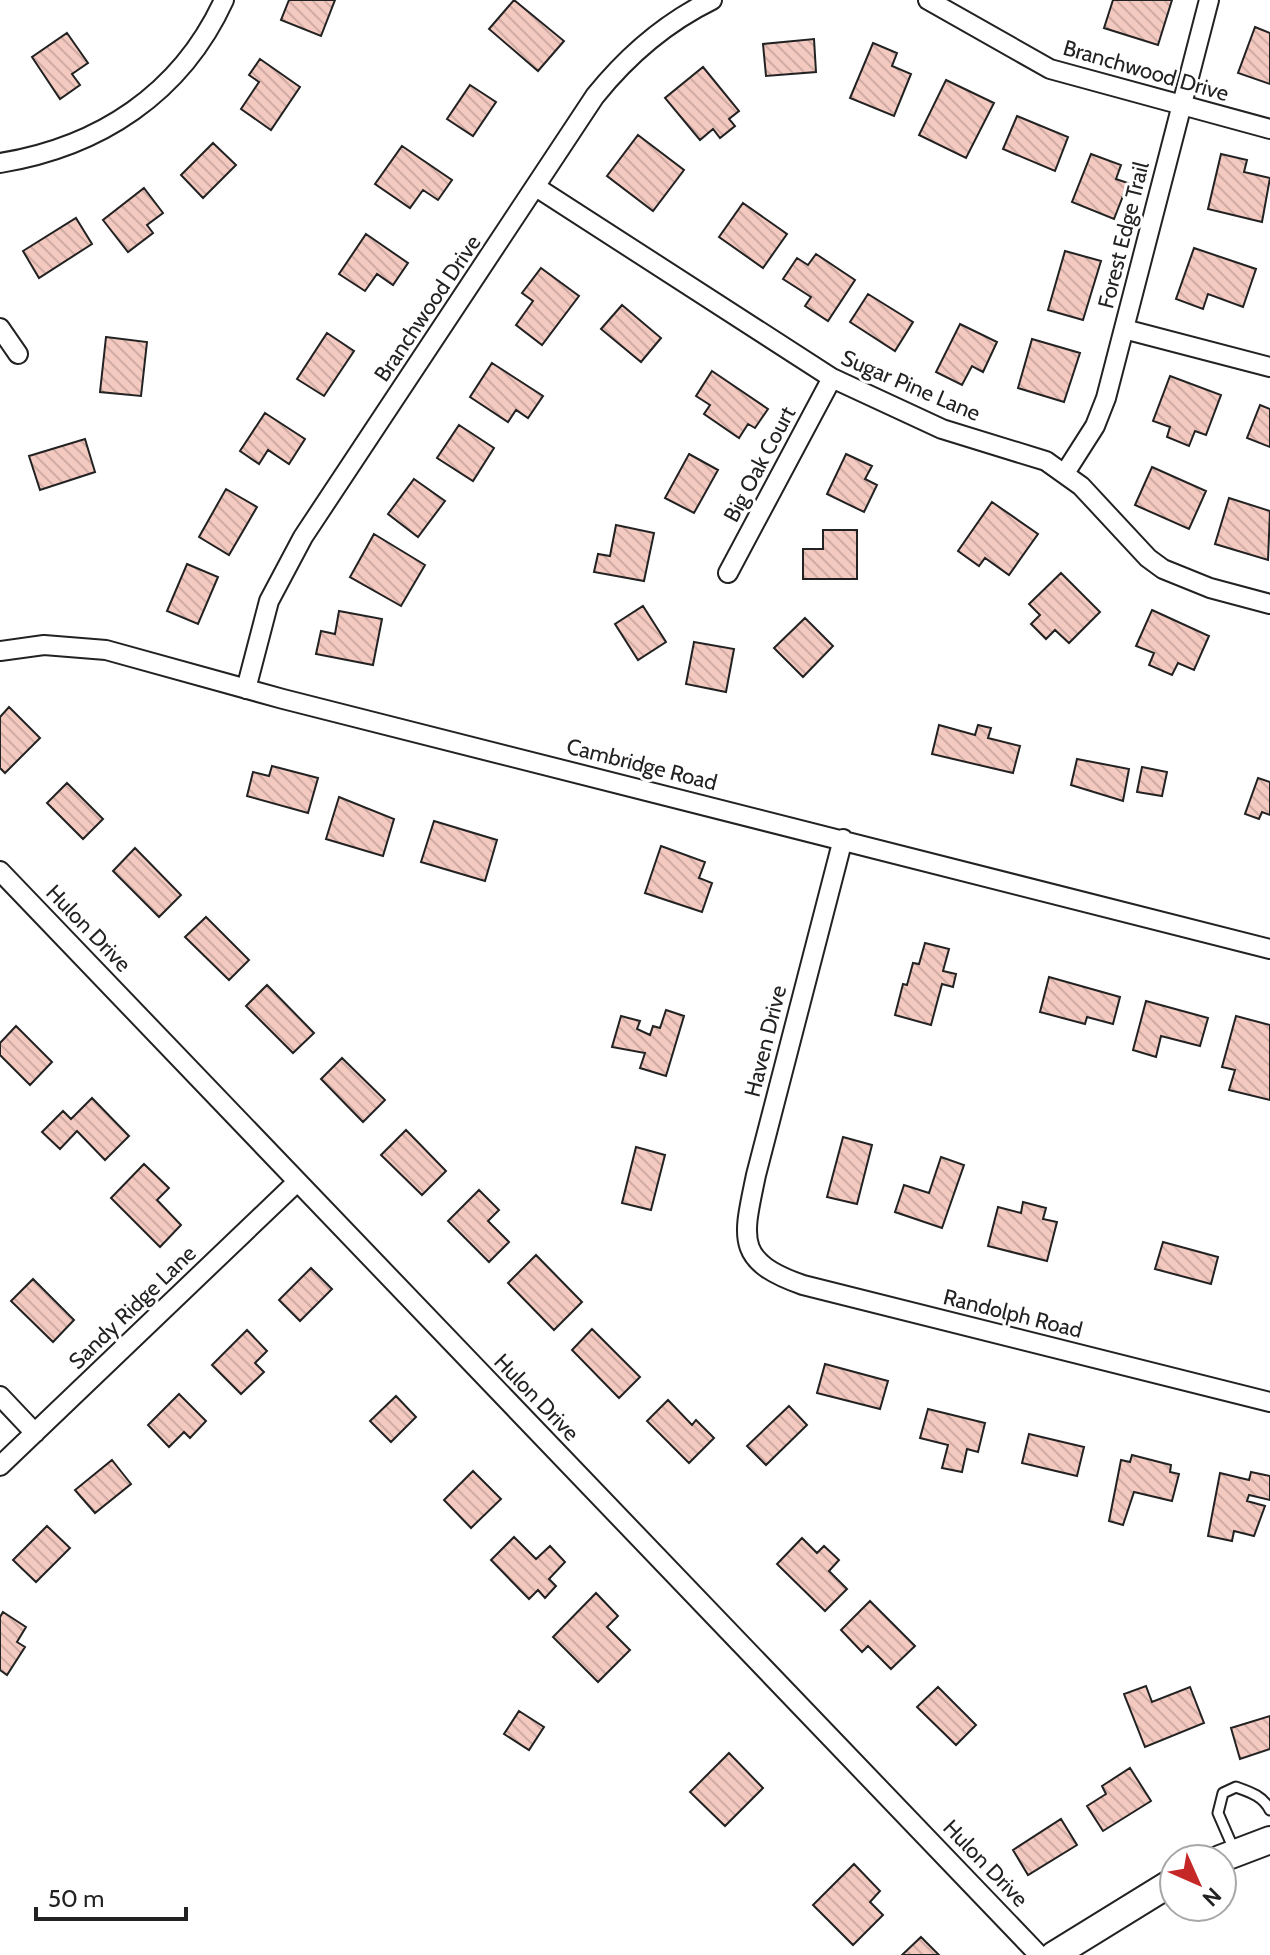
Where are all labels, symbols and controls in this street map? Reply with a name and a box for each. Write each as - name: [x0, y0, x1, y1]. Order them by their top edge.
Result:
- street label: Branchwood Drive: [1060, 34, 1232, 107]
- street label: Forest Edge Trail: [1092, 158, 1155, 311]
- street label: Branchwood Drive: [368, 230, 486, 387]
- street label: Sugar Pine Lane: [837, 344, 984, 427]
- street label: Big Oak Court: [718, 401, 801, 527]
- street label: Cambridge Road: [564, 733, 720, 796]
- street label: Hulon Drive: [41, 879, 137, 978]
- street label: Haven Drive: [739, 983, 792, 1100]
- street label: Sandy Ridge Lane: [63, 1240, 202, 1375]
- street label: Randolph Road: [941, 1283, 1085, 1344]
- street label: Hulon Drive: [489, 1348, 585, 1447]
- street label: Hulon Drive: [938, 1814, 1034, 1913]
- north arrow: [1158, 1843, 1238, 1923]
- scale bar: [36, 1871, 186, 1921]
- text: N: [1197, 1882, 1227, 1912]
- text: 50 m: [48, 1884, 104, 1913]

